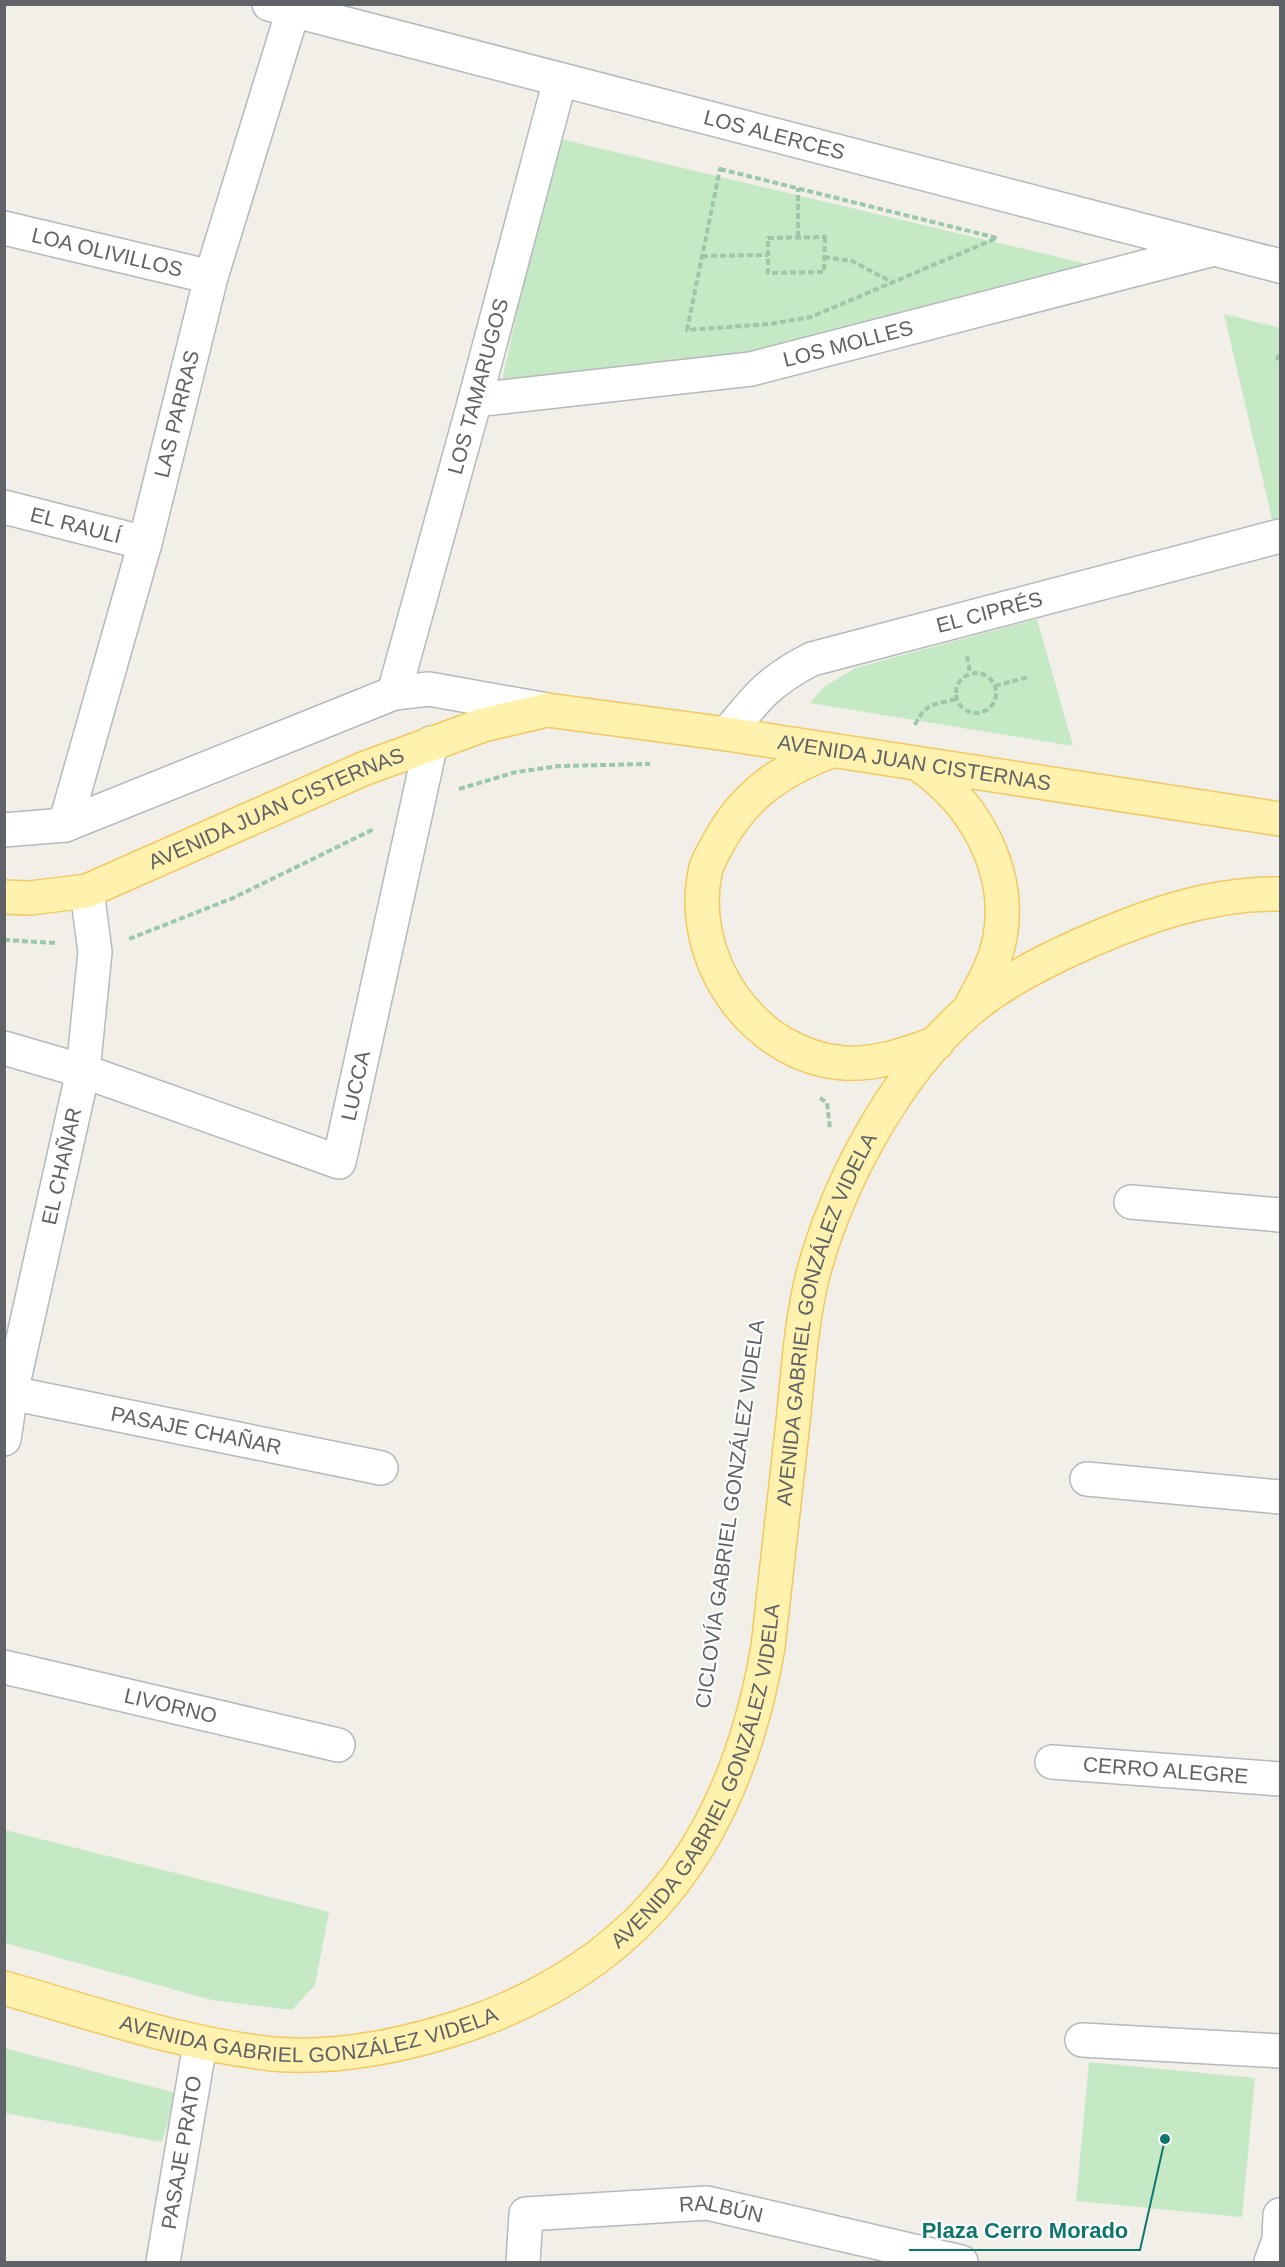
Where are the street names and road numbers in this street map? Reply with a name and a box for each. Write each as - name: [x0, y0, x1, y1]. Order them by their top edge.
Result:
- street label: LOS ALERCES: [701, 105, 847, 164]
- street label: LOA OLIVILLOS: [30, 223, 185, 281]
- street label: LOS TAMARUGOS: [443, 296, 513, 477]
- street label: LOS MOLLES: [781, 316, 915, 371]
- street label: LAS PARRAS: [150, 348, 203, 480]
- street label: EL RAULÍ: [28, 502, 124, 547]
- street label: EL CIPRÉS: [934, 587, 1045, 637]
- street label: AVENIDA JUAN CISTERNAS: [776, 730, 1053, 795]
- street label: AVENIDA JUAN CISTERNAS: [145, 743, 407, 873]
- street label: LUCCA: [336, 1048, 374, 1123]
- street label: EL CHAÑAR: [37, 1105, 85, 1227]
- street label: AVENIDA GABRIEL GONZÁLEZ VIDELA: [772, 1129, 881, 1507]
- street label: CICLOVÍA GABRIEL GONZÁLEZ VIDELA: [691, 1318, 768, 1710]
- street label: PASAJE CHAÑAR: [109, 1402, 284, 1459]
- street label: AVENIDA GABRIEL GONZÁLEZ VIDELA: [606, 1603, 784, 1952]
- street label: LIVORNO: [122, 1683, 219, 1727]
- street label: CERRO ALEGRE: [1082, 1752, 1249, 1788]
- street label: AVENIDA GABRIEL GONZÁLEZ VIDELA: [114, 1998, 502, 2030]
- street label: PASAJE PRATO: [157, 2074, 205, 2231]
- street label: RALBÚN: [678, 2191, 765, 2227]

